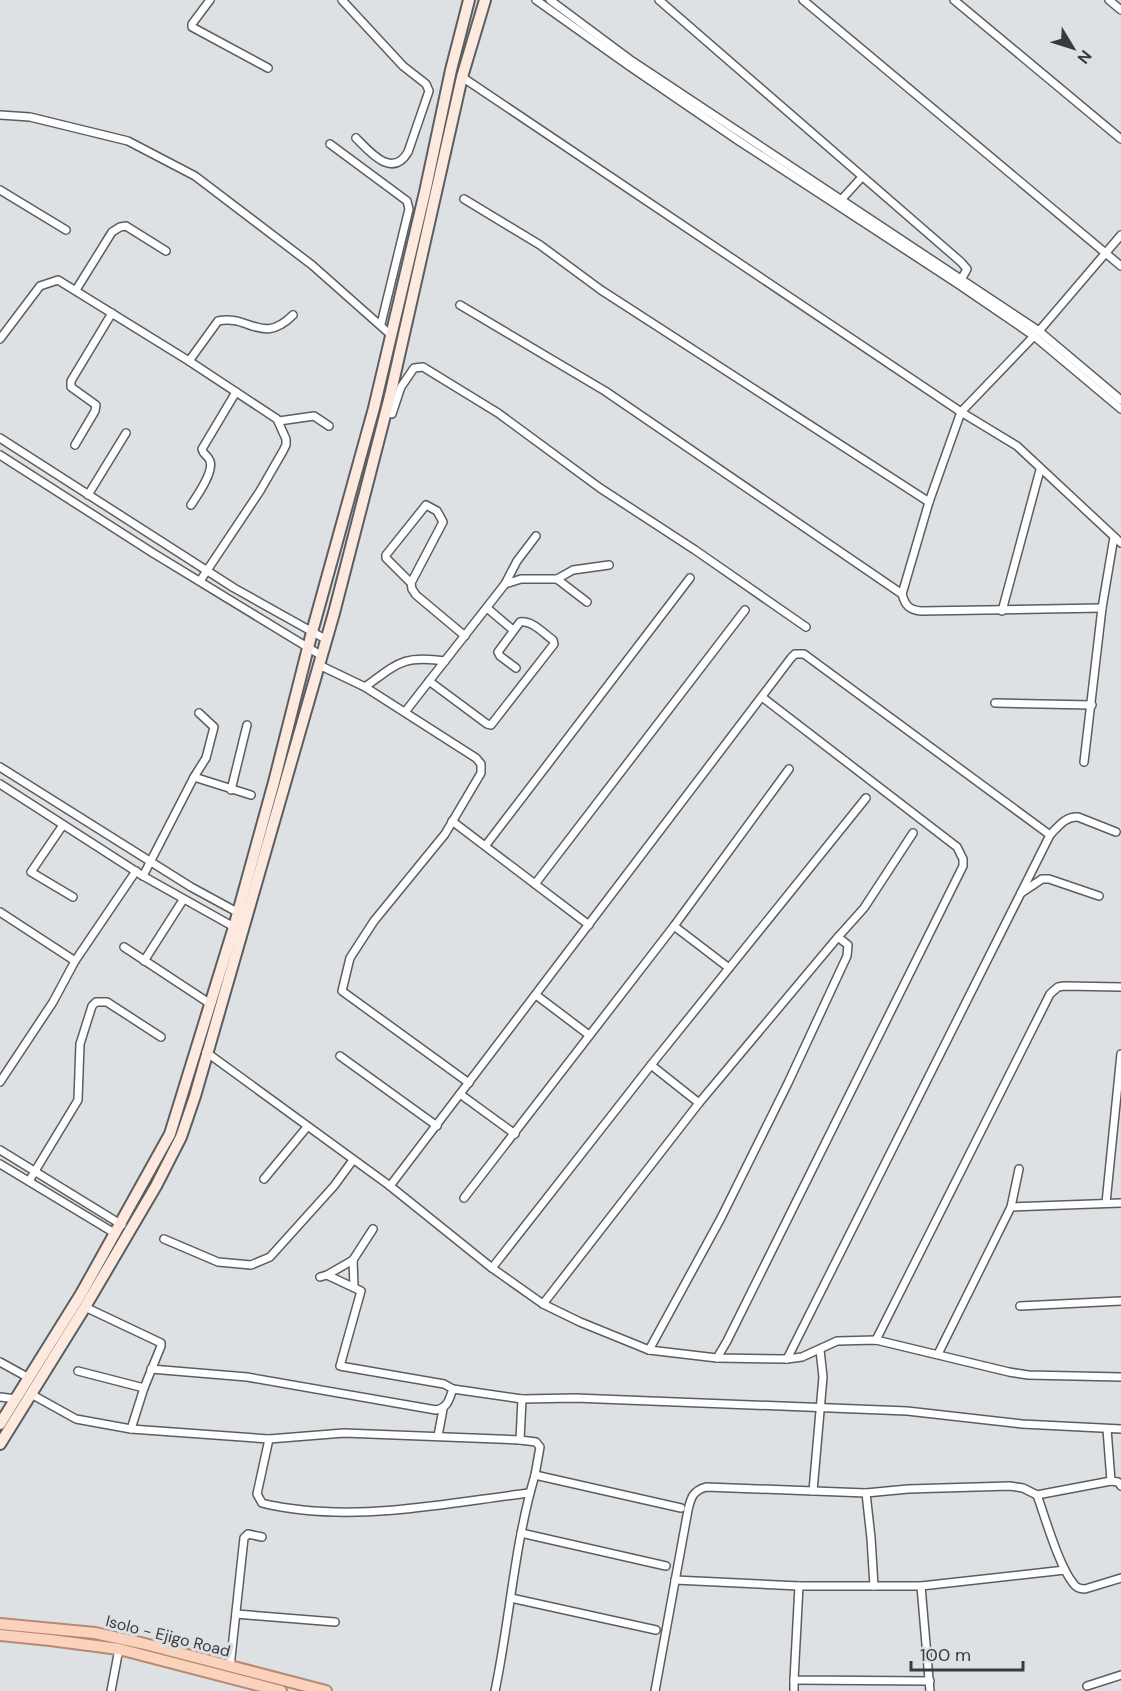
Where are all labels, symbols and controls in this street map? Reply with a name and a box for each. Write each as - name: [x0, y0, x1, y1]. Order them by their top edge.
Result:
- north arrow: [1043, 18, 1103, 78]
- text: N: [1073, 46, 1096, 68]
- street label: Isolo - Ejigo Road: [103, 1610, 233, 1662]
- scale bar: [911, 1634, 1024, 1672]
- text: 100 m: [920, 1643, 971, 1667]

